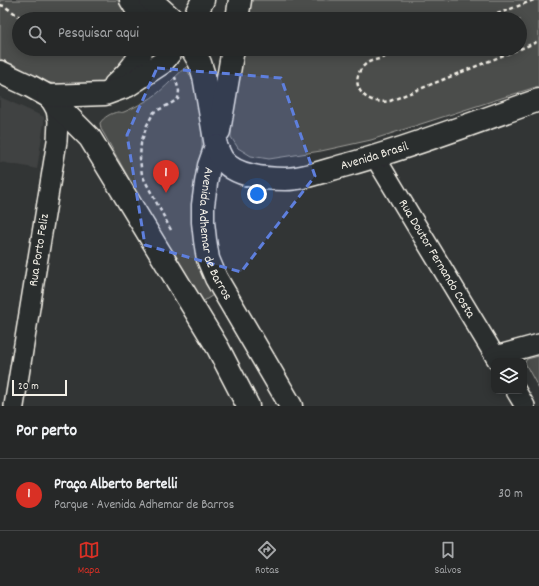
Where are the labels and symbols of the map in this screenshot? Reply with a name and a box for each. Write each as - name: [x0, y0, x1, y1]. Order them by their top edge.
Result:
- street label: Avenida Brasil: [339, 137, 411, 176]
- pin: 1: [153, 160, 179, 193]
- street label: Avenida Adhemar de Barros: [193, 166, 237, 304]
- your location: [247, 184, 267, 204]
- street label: Rua Doutor Fernando Costa: [393, 196, 480, 323]
- street label: Rua Porto Feliz: [24, 212, 55, 288]
- scale bar: [12, 378, 67, 397]

